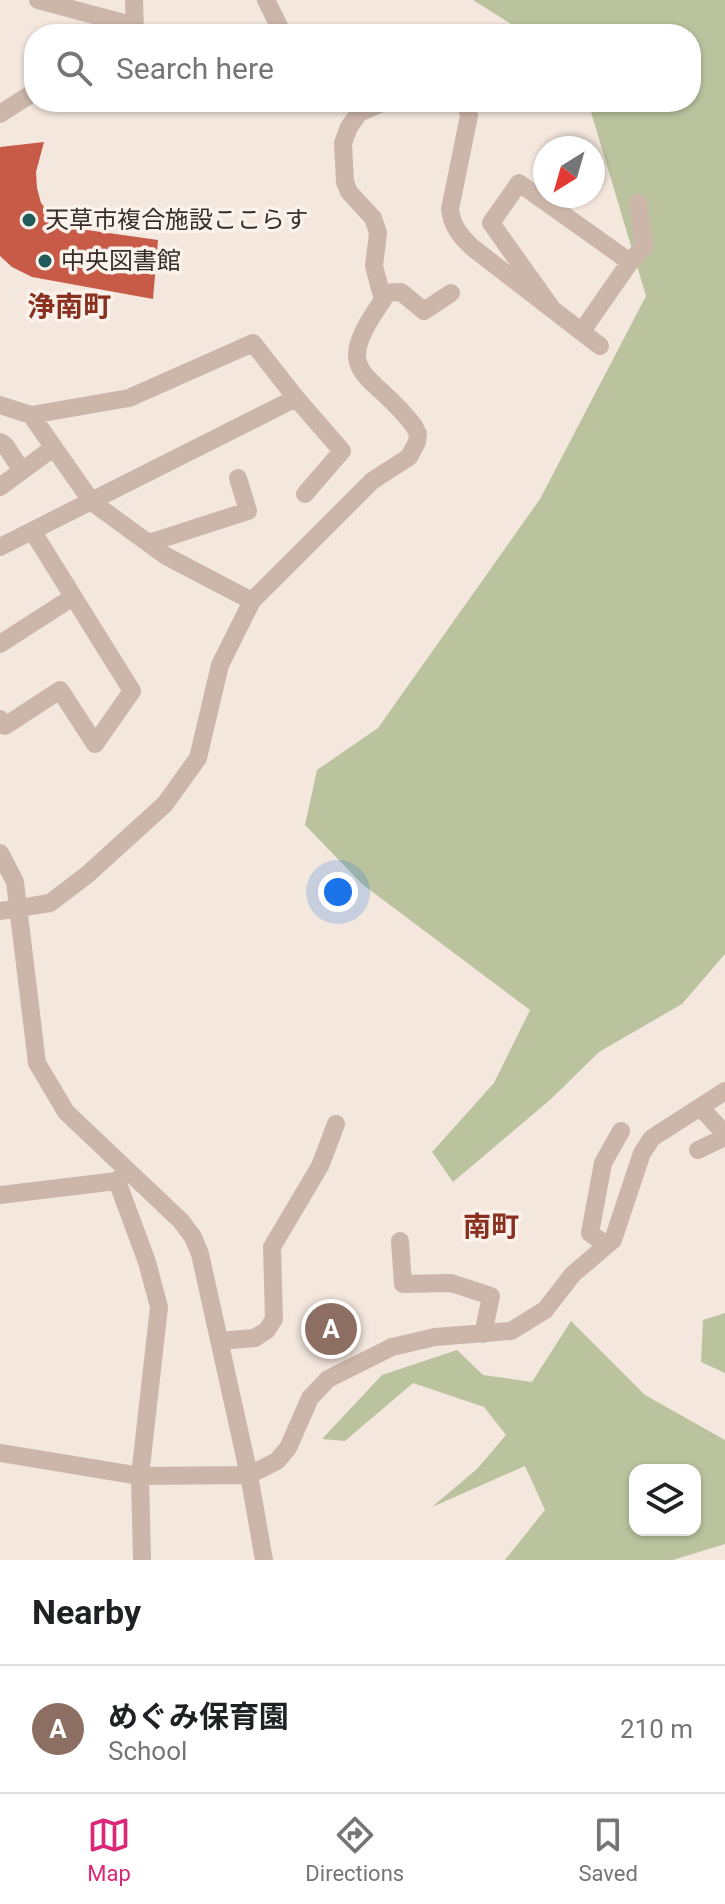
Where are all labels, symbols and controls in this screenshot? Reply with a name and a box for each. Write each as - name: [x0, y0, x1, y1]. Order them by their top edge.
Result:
- search box: [24, 24, 701, 112]
- icon: search: [52, 46, 96, 90]
- text: Search here: [116, 51, 274, 86]
- north arrow: [533, 136, 605, 208]
- place label: 天草市複合施設ここらす: [45, 206, 309, 234]
- marker: 天草市複合施設ここらす: [20, 211, 38, 229]
- place label: 中央図書館: [61, 247, 181, 275]
- marker: 中央図書館: [36, 252, 54, 270]
- district label: 浄南町: [27, 290, 111, 323]
- your location: [318, 872, 358, 912]
- district label: 南町: [463, 1210, 519, 1243]
- pin: A: [305, 1299, 357, 1359]
- map controls: [629, 1464, 701, 1536]
- button: layers: [629, 1464, 701, 1536]
- text: Nearby: [32, 1592, 141, 1632]
- text: めぐみ保育園: [108, 1699, 289, 1734]
- text: A: [49, 1714, 67, 1744]
- text: 210 m: [620, 1714, 693, 1744]
- text: School: [108, 1736, 187, 1766]
- tab: Map: [87, 1813, 131, 1886]
- tab: Directions: [305, 1813, 404, 1886]
- tab: Saved: [578, 1813, 638, 1886]

